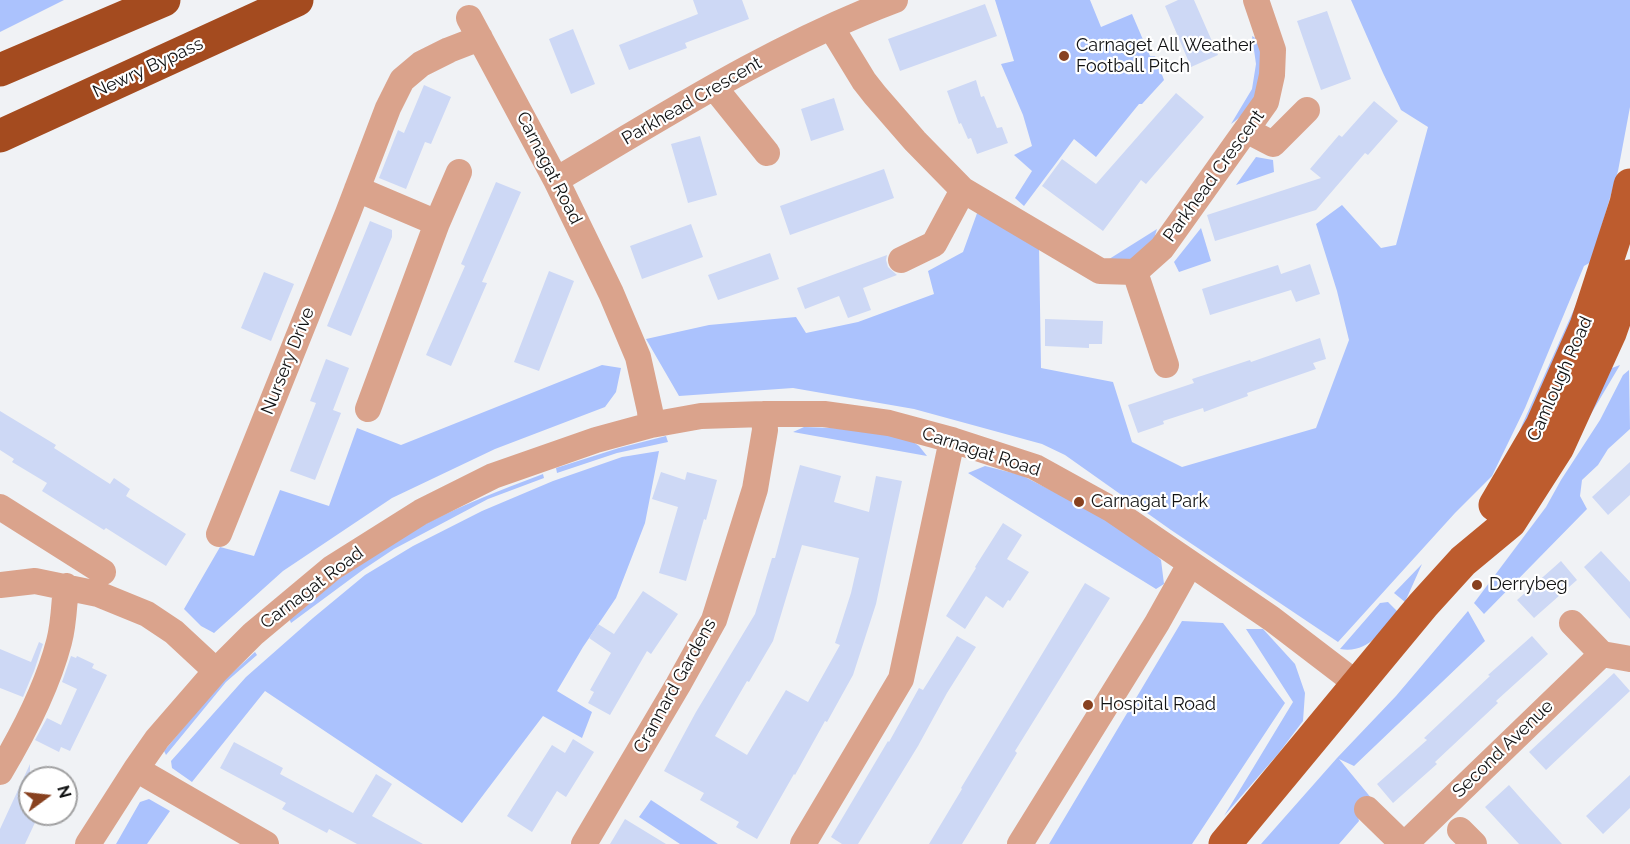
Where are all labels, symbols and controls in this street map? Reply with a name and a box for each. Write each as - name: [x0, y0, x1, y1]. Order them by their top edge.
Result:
- street label: Newry Bypass: [89, 33, 207, 103]
- place label: Carnaget All Weather Football Pitch: [1076, 35, 1255, 78]
- marker: Carnaget All Weather Football Pitch: [1057, 49, 1071, 63]
- street label: Parkhead Crescent: [618, 52, 766, 150]
- street label: Parkhead Crescent: [1159, 106, 1269, 246]
- street label: Carnagat Road: [511, 108, 587, 228]
- street label: Nursery Drive: [257, 304, 319, 418]
- street label: Camlough Road: [1523, 313, 1597, 445]
- street label: Carnagat Road: [919, 423, 1043, 481]
- place label: Carnagat Park: [1091, 491, 1208, 513]
- marker: Carnagat Park: [1072, 495, 1086, 509]
- street label: Carnagat Road: [256, 542, 368, 634]
- place label: Derrybeg: [1489, 574, 1568, 596]
- marker: Derrybeg: [1470, 578, 1484, 592]
- street label: Crannard Gardens: [629, 615, 721, 757]
- place label: Hospital Road: [1100, 694, 1216, 716]
- street label: Second Avenue: [1448, 696, 1558, 802]
- marker: Hospital Road: [1081, 698, 1095, 712]
- north arrow: [18, 766, 78, 826]
- text: N: [53, 783, 75, 800]

